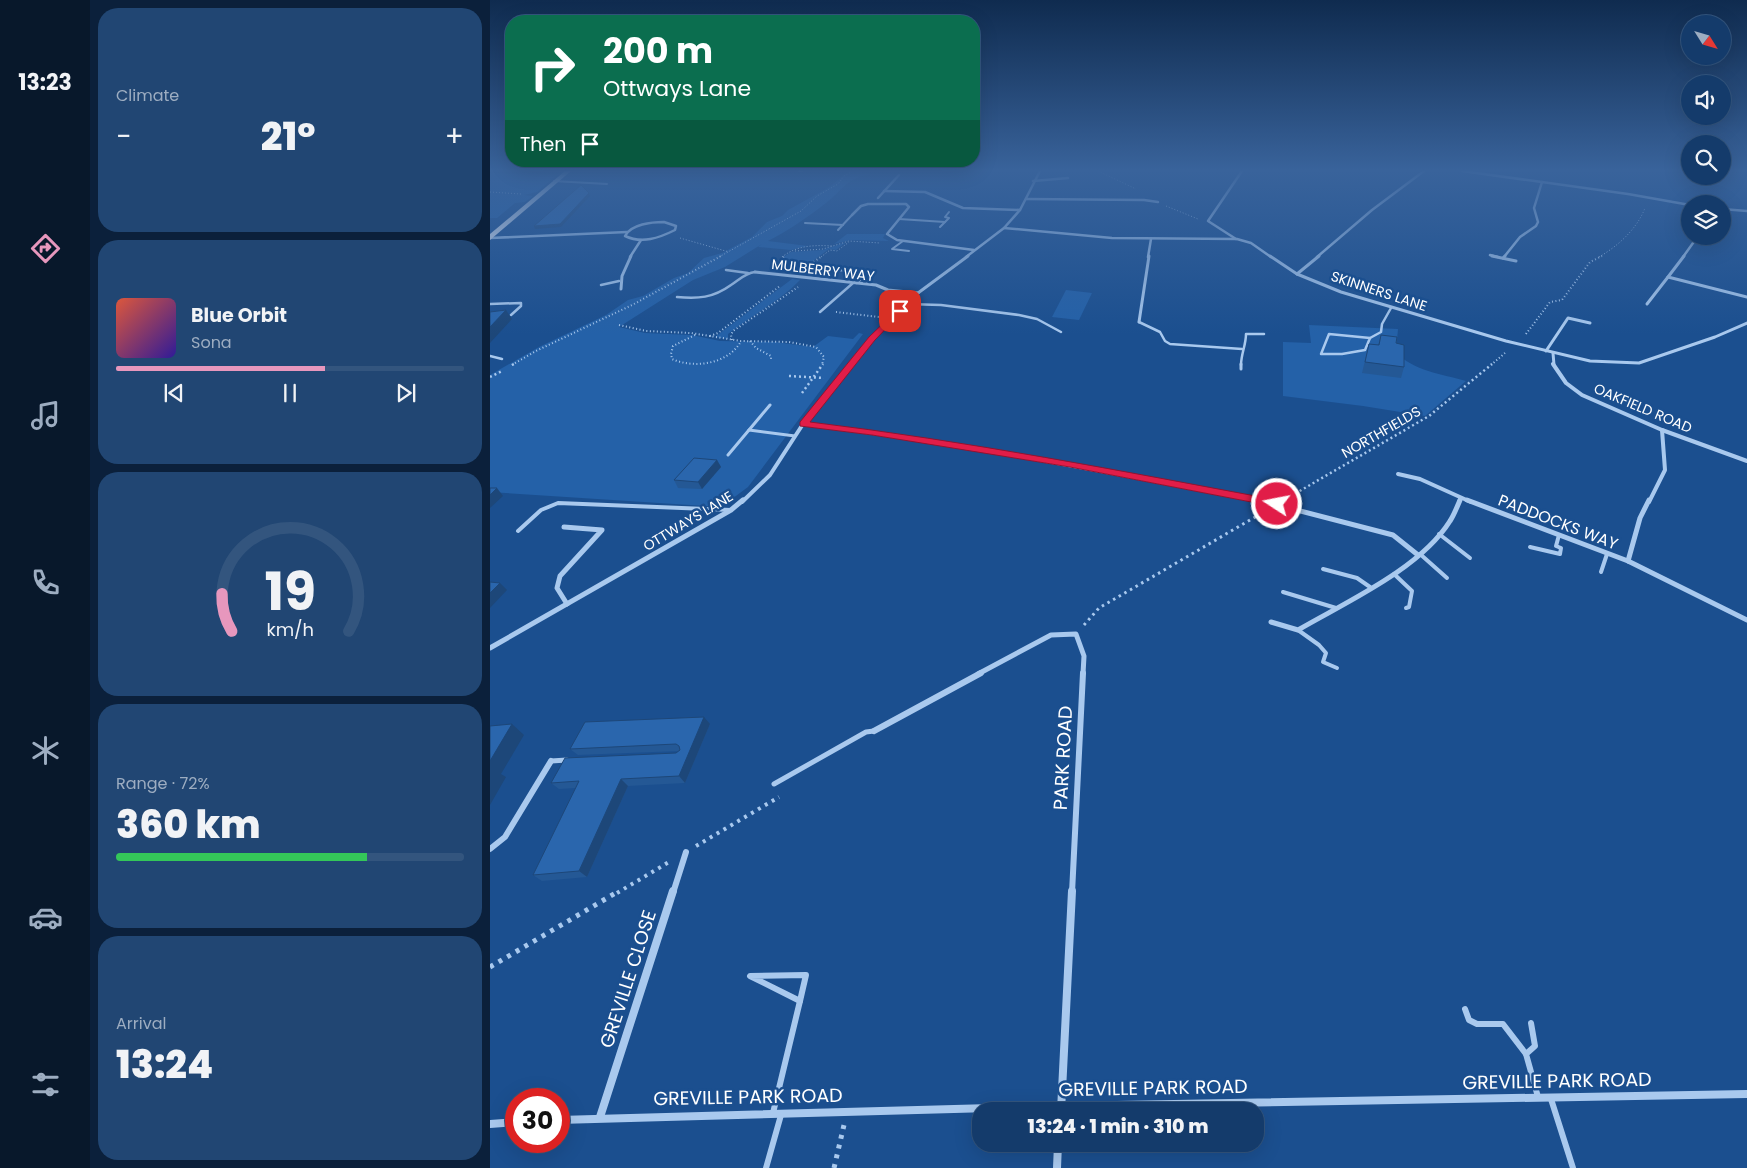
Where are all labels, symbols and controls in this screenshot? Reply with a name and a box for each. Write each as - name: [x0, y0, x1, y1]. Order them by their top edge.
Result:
- north arrow: [1681, 15, 1731, 65]
- map controls: [1681, 15, 1731, 245]
- text: 200 m: [603, 26, 713, 75]
- icon: right: [520, 35, 585, 100]
- text: 13:23: [18, 67, 72, 98]
- text: Ottways Lane: [603, 73, 751, 104]
- button: sound: [1681, 75, 1731, 125]
- text: Climate: [116, 84, 179, 107]
- text: 21°: [261, 110, 315, 163]
- text: −: [116, 117, 131, 156]
- text: +: [445, 117, 464, 156]
- icon: arrive: [576, 130, 604, 158]
- text: Then: [520, 131, 566, 158]
- button: search: [1681, 135, 1731, 185]
- button: layers: [1681, 195, 1731, 245]
- icon: directions: [28, 231, 63, 266]
- street label: MULBERRY WAY: [770, 254, 876, 286]
- street label: SKINNERS LANE: [1328, 266, 1430, 316]
- pin: [879, 290, 921, 332]
- icon: arrive: [886, 297, 914, 325]
- text: Blue Orbit: [191, 302, 287, 329]
- text: Sona: [191, 331, 232, 354]
- street label: OAKFIELD ROAD: [1591, 378, 1695, 438]
- icon: previous: [160, 379, 188, 407]
- icon: pause: [276, 379, 304, 407]
- icon: next: [392, 379, 420, 407]
- icon: music: [28, 398, 63, 433]
- street label: NORTHFIELDS: [1338, 401, 1424, 463]
- position arrow: [1250, 477, 1302, 529]
- street label: OTTWAYS LANE: [639, 486, 737, 556]
- street label: PADDOCKS WAY: [1495, 489, 1622, 556]
- text: 19: [264, 555, 316, 628]
- icon: phone: [28, 565, 63, 600]
- text: km/h: [266, 617, 314, 642]
- street label: PARK ROAD: [1047, 705, 1079, 811]
- icon: climate: [28, 733, 63, 768]
- text: Range · 72%: [116, 772, 210, 795]
- text: 360 km: [116, 798, 261, 851]
- icon: car: [28, 900, 63, 935]
- street label: GREVILLE CLOSE: [593, 907, 663, 1051]
- text: Arrival: [116, 1012, 166, 1035]
- text: 13:24: [116, 1038, 213, 1091]
- street label: GREVILLE PARK ROAD: [1462, 1066, 1652, 1096]
- icon: filters: [28, 1067, 63, 1102]
- street label: GREVILLE PARK ROAD: [1058, 1073, 1248, 1103]
- street label: GREVILLE PARK ROAD: [653, 1082, 843, 1112]
- speed limit sign: 30: [505, 1088, 570, 1153]
- text: 13:24 · 1 min · 310 m: [1028, 1113, 1208, 1140]

